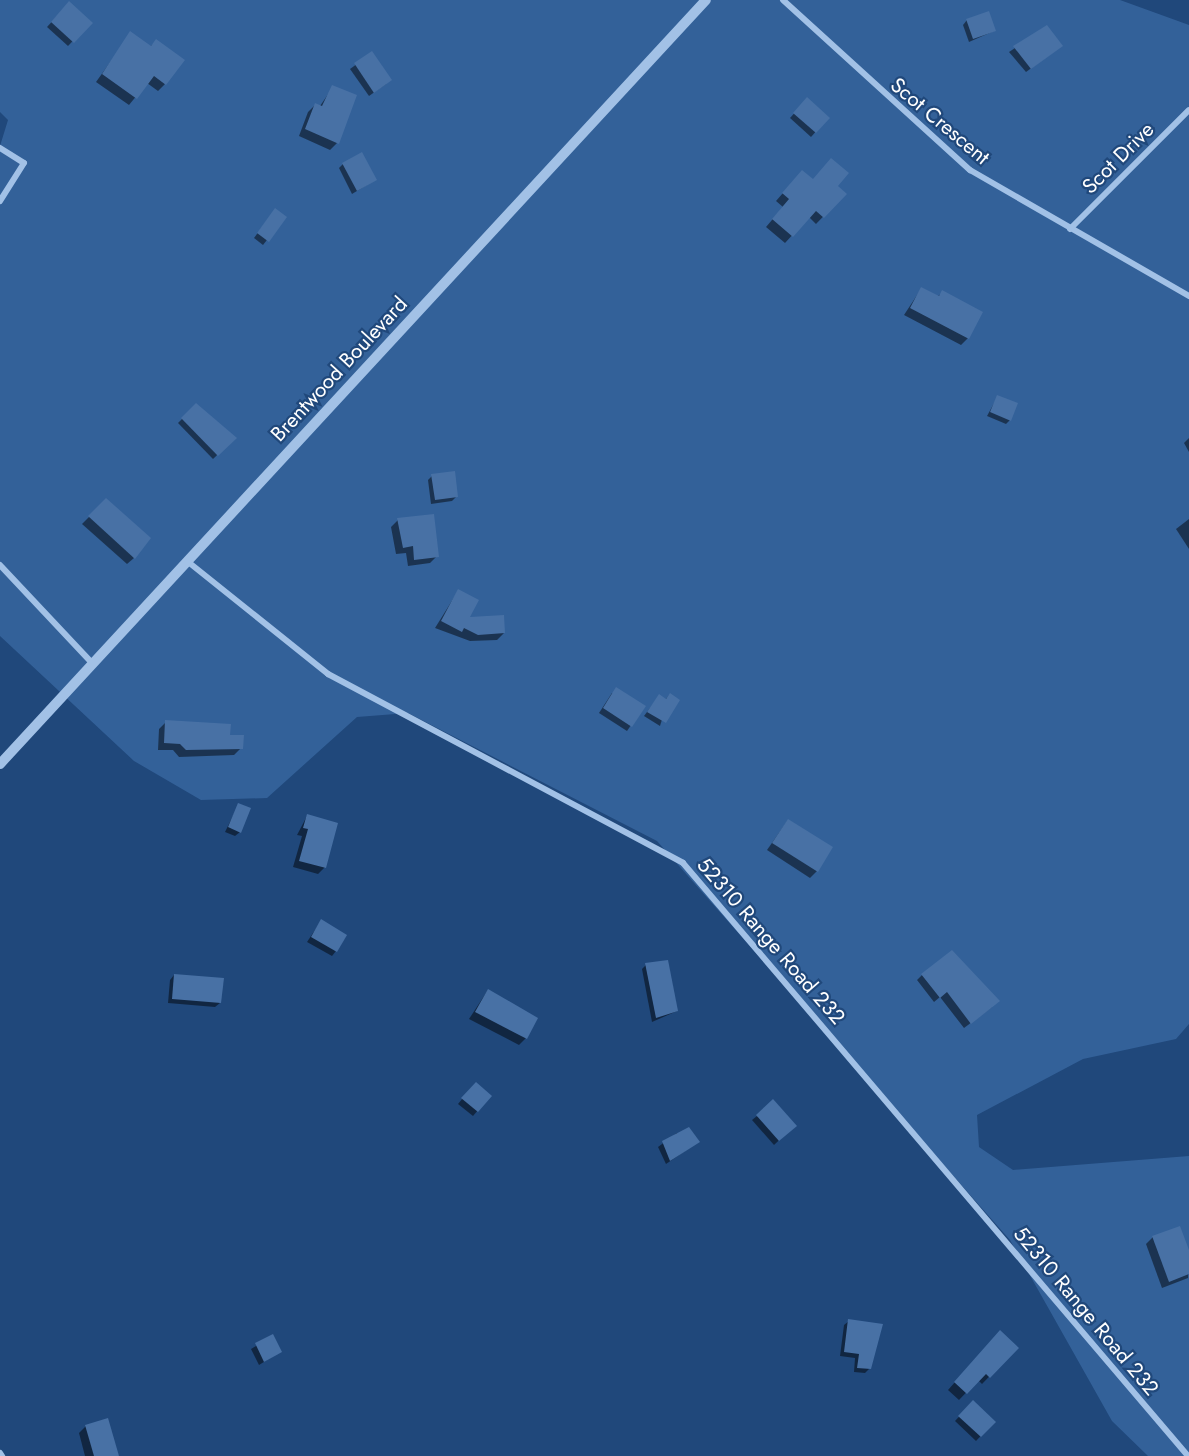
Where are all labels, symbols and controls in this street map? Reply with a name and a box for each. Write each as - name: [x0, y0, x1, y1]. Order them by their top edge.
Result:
- street label: Scot Crescent: [885, 72, 995, 170]
- street label: Scot Drive: [1077, 117, 1159, 199]
- street label: Brentwood Boulevard: [265, 291, 413, 447]
- street label: 52310 Range Road 232: [692, 853, 850, 1029]
- street label: 52310 Range Road 232: [1008, 1221, 1164, 1401]

